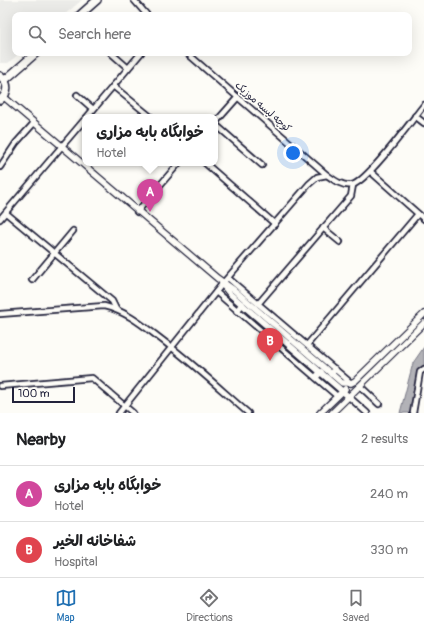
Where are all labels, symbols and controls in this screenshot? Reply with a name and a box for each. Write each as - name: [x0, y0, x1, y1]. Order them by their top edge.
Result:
- search box: [12, 12, 412, 56]
- icon: search: [26, 23, 48, 45]
- text: Search here: [58, 25, 131, 44]
- street label: کوچه لیسه موزیک: [232, 79, 294, 135]
- popup: [82, 114, 218, 166]
- text: خوابگاه بابه مزاری: [96, 123, 204, 142]
- your location: [283, 143, 303, 163]
- text: Hotel: [96, 145, 126, 161]
- pin: A: [137, 179, 163, 212]
- pin: B: [257, 328, 283, 361]
- scale bar: [12, 385, 75, 404]
- text: 100 m: [18, 387, 49, 400]
- text: Nearby: [16, 429, 65, 450]
- text: 2 results: [361, 431, 408, 447]
- text: خوابگاه بابه مزاری: [54, 476, 161, 495]
- text: A: [25, 486, 33, 502]
- text: 240 m: [370, 486, 408, 502]
- text: Hotel: [54, 498, 84, 514]
- text: شفاخانه الخیر: [54, 532, 136, 551]
- text: B: [25, 542, 33, 558]
- text: 330 m: [370, 542, 408, 558]
- text: Hospital: [54, 554, 98, 570]
- tab: Map: [55, 587, 77, 624]
- tab: Directions: [186, 587, 233, 624]
- tab: Saved: [342, 587, 369, 624]

